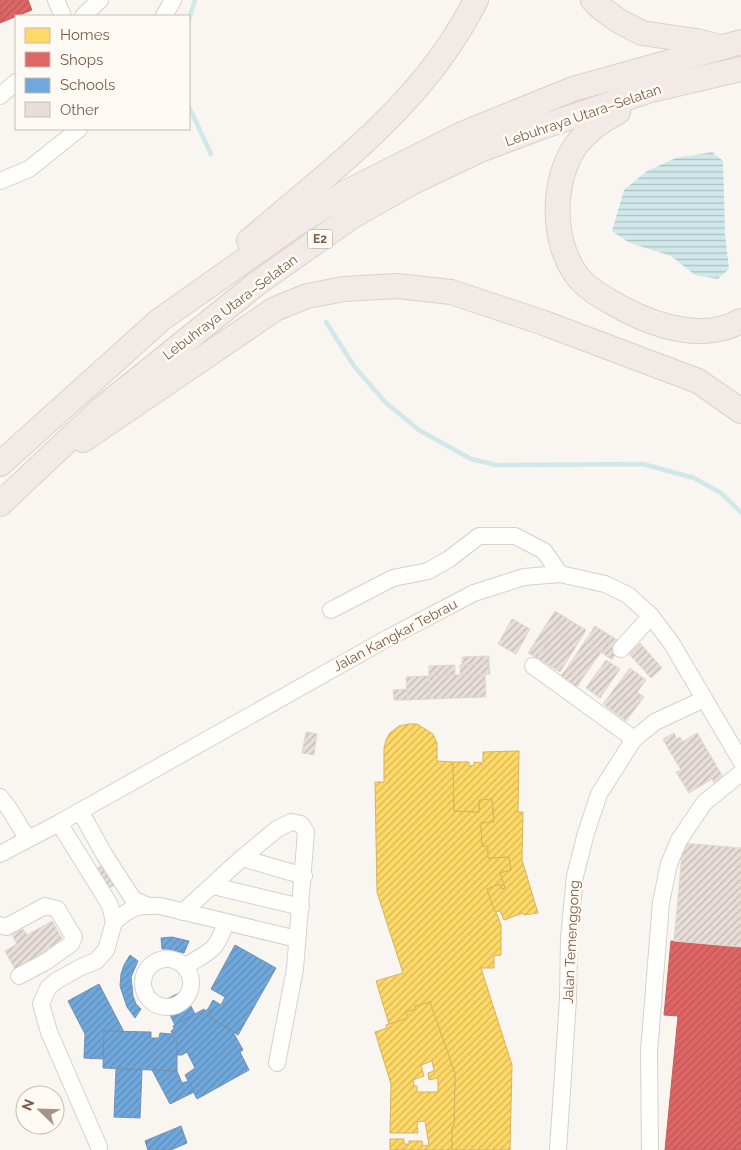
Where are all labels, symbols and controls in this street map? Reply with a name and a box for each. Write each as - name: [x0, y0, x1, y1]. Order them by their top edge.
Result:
- legend: [15, 15, 190, 130]
- text: Homes: [60, 26, 110, 44]
- text: Shops: [60, 51, 103, 69]
- text: Schools: [60, 76, 115, 94]
- street label: Lebuhraya Utara–Selatan: [503, 81, 663, 149]
- text: Other: [60, 101, 100, 119]
- road number: E2: [308, 230, 332, 248]
- street label: Lebuhraya Utara–Selatan: [160, 251, 300, 363]
- street label: Jalan Kangkar Tebrau: [330, 595, 460, 675]
- street label: Jalan Temenggong: [560, 880, 582, 1004]
- north arrow: [15, 1085, 65, 1135]
- text: N: [19, 1097, 37, 1113]

